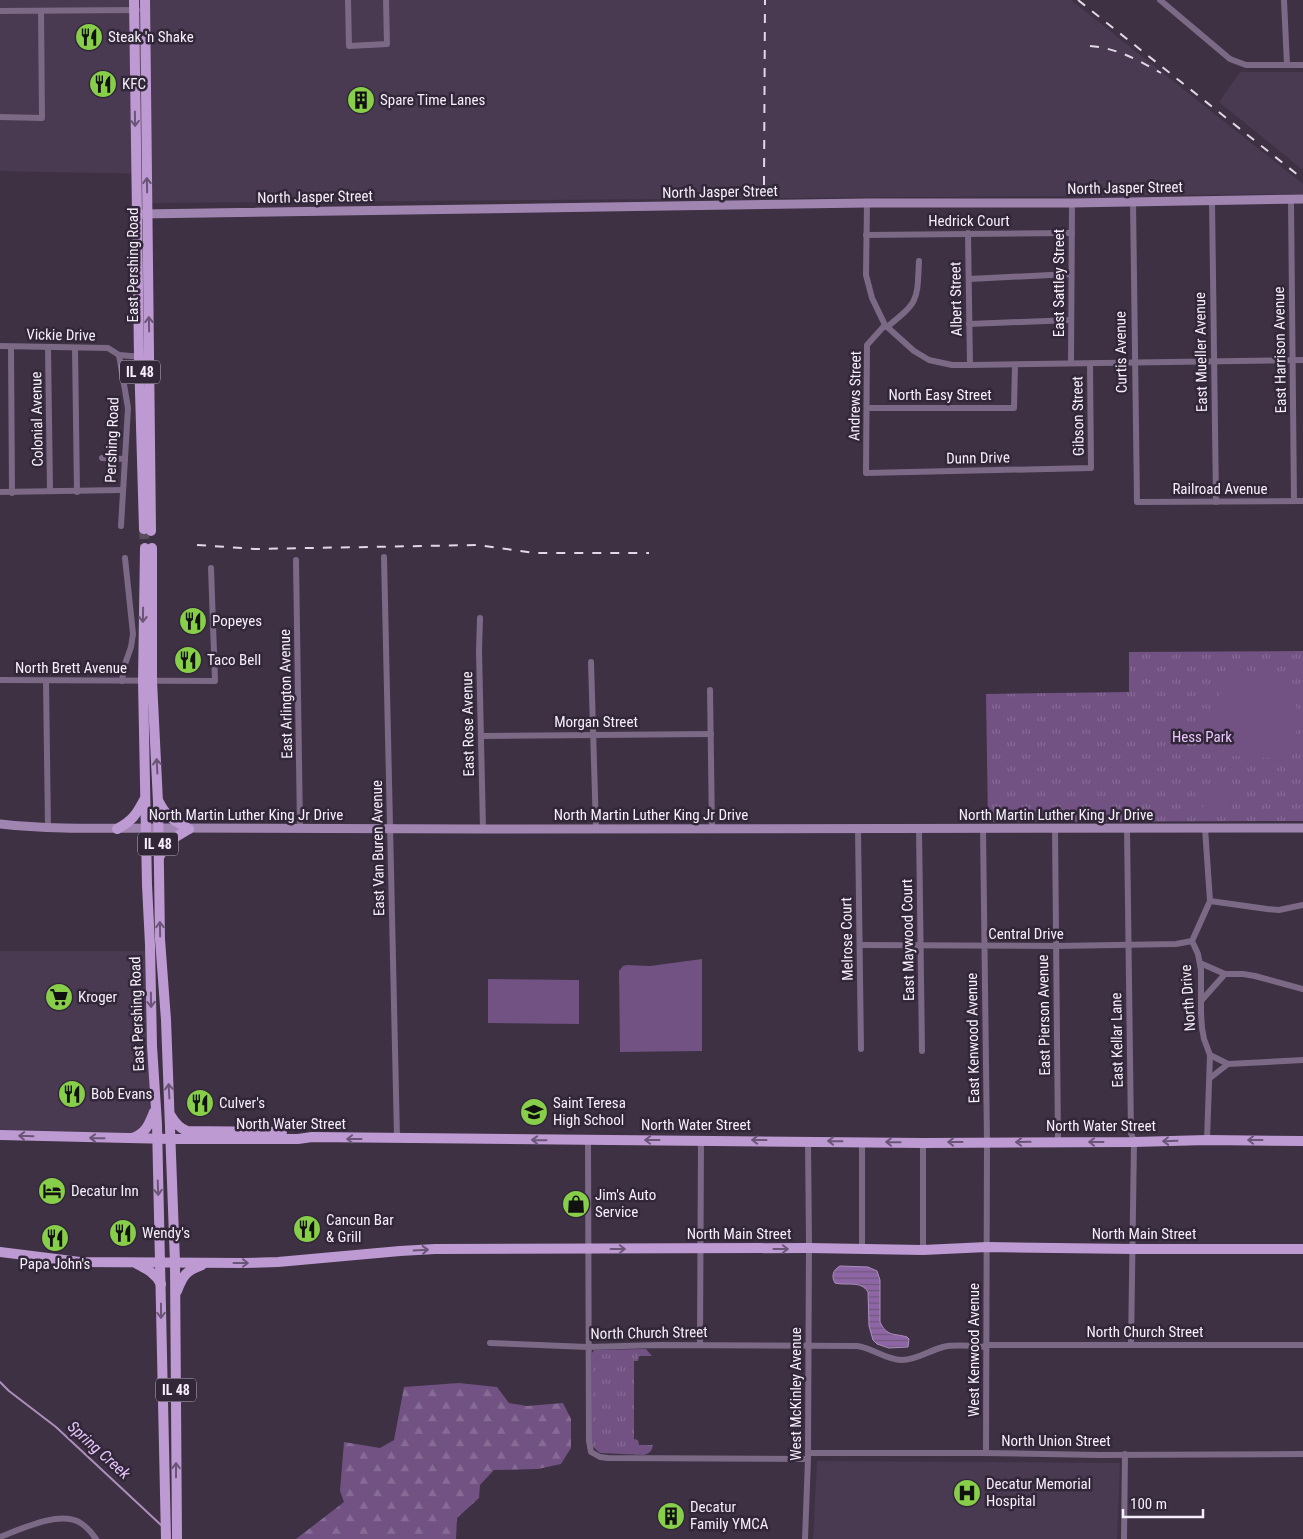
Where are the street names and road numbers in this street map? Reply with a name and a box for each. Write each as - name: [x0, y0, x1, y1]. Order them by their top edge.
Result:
- street label: North Jasper Street: [1067, 178, 1183, 198]
- street label: North Jasper Street: [662, 182, 778, 202]
- street label: North Jasper Street: [257, 187, 373, 207]
- street label: East Pershing Road: [124, 208, 142, 322]
- street label: Hedrick Court: [928, 212, 1010, 230]
- street label: East Sattley Street: [1050, 229, 1068, 337]
- street label: Albert Street: [946, 262, 966, 336]
- street label: East Harrison Avenue: [1270, 287, 1290, 413]
- street label: East Mueller Avenue: [1191, 292, 1211, 412]
- street label: Curtis Avenue: [1111, 311, 1131, 393]
- street label: Vickie Drive: [26, 325, 96, 345]
- street label: Andrews Street: [845, 351, 865, 441]
- road number: IL 48: [120, 361, 160, 384]
- street label: Colonial Avenue: [27, 371, 47, 467]
- street label: Gibson Street: [1068, 376, 1088, 456]
- street label: North Easy Street: [888, 386, 992, 404]
- street label: Pershing Road: [102, 397, 122, 483]
- street label: Dunn Drive: [946, 448, 1010, 468]
- street label: Railroad Avenue: [1172, 480, 1268, 498]
- street label: East Arlington Avenue: [276, 629, 296, 759]
- street label: North Brett Avenue: [15, 659, 127, 677]
- street label: East Rose Avenue: [458, 671, 478, 777]
- street label: Morgan Street: [554, 713, 638, 731]
- street label: East Van Buren Avenue: [368, 780, 388, 916]
- street label: North Martin Luther King Jr Drive: [149, 806, 343, 824]
- street label: North Martin Luther King Jr Drive: [554, 806, 748, 824]
- street label: North Martin Luther King Jr Drive: [959, 806, 1153, 824]
- road number: IL 48: [138, 832, 178, 856]
- street label: East Maywood Court: [898, 879, 918, 1001]
- street label: Melrose Court: [837, 897, 857, 981]
- street label: Central Drive: [988, 925, 1064, 943]
- street label: East Pierson Avenue: [1034, 954, 1054, 1076]
- street label: East Pershing Road: [126, 956, 148, 1072]
- street label: North Drive: [1177, 964, 1199, 1032]
- street label: East Kenwood Avenue: [963, 973, 983, 1103]
- street label: East Kellar Lane: [1107, 992, 1127, 1088]
- street label: North Water Street: [236, 1115, 346, 1133]
- street label: North Water Street: [641, 1116, 751, 1134]
- street label: North Water Street: [1046, 1117, 1156, 1135]
- street label: North Main Street: [687, 1225, 791, 1243]
- street label: North Main Street: [1092, 1225, 1196, 1243]
- street label: West Kenwood Avenue: [965, 1283, 983, 1417]
- street label: North Church Street: [590, 1323, 708, 1343]
- street label: North Church Street: [1086, 1323, 1204, 1341]
- street label: West McKinley Avenue: [787, 1327, 805, 1461]
- road number: IL 48: [156, 1378, 196, 1402]
- street label: North Union Street: [1001, 1432, 1111, 1450]

